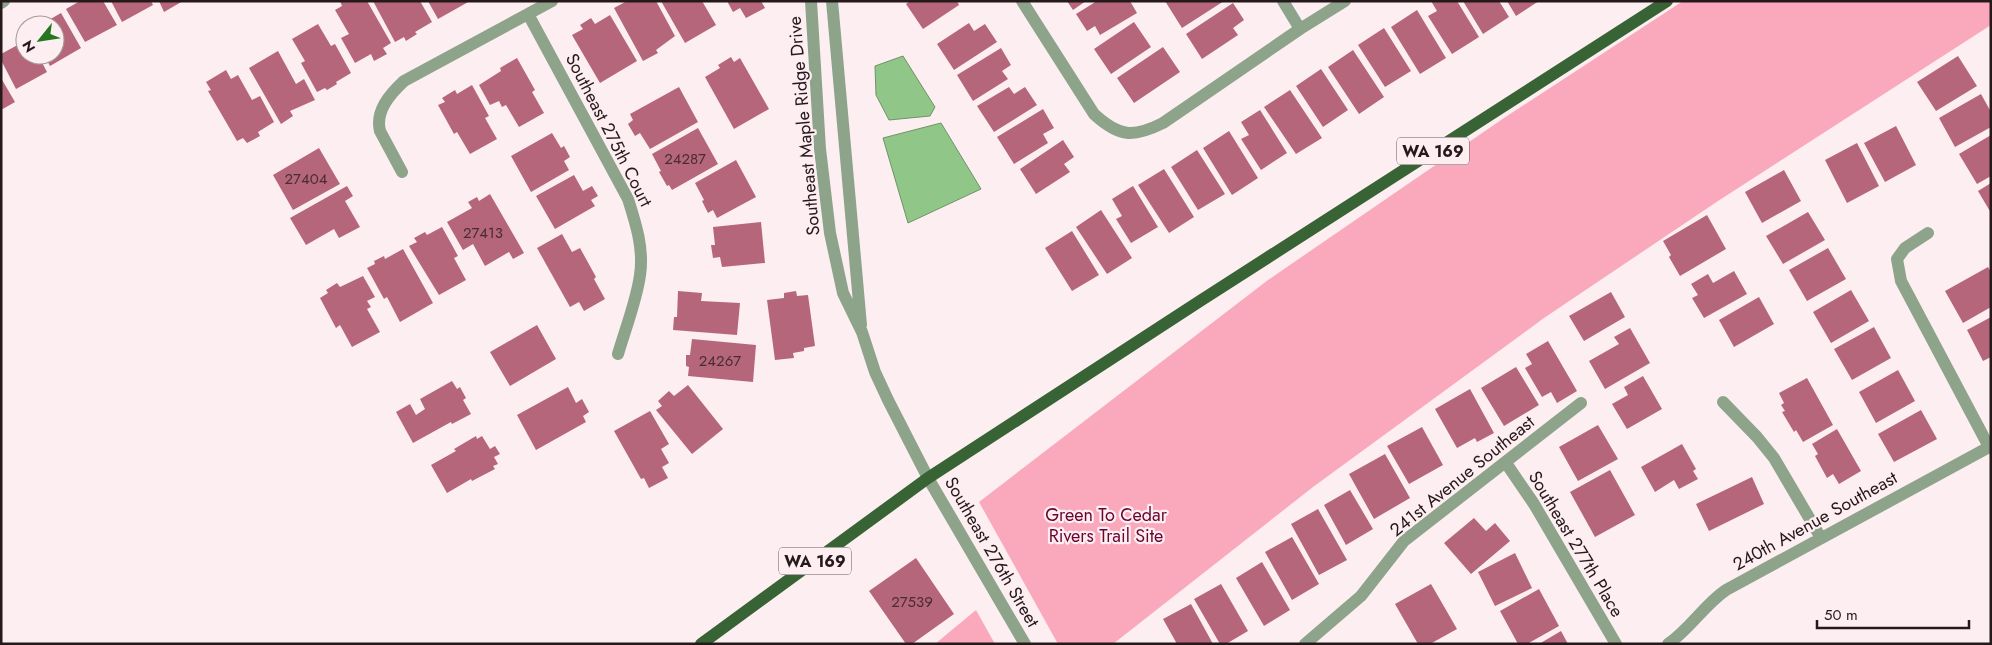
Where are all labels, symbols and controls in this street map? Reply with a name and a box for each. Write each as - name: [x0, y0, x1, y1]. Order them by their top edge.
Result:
- north arrow: [15, 15, 65, 65]
- street label: Southeast Maple Ridge Drive: [781, 15, 827, 237]
- text: N: [17, 37, 40, 56]
- street label: Southeast 275th Court: [559, 49, 659, 212]
- road number: WA 169: [1397, 138, 1469, 164]
- house number: 24287: [664, 148, 706, 170]
- house number: 27404: [285, 168, 328, 190]
- house number: 27413: [463, 222, 503, 244]
- house number: 24267: [699, 350, 741, 372]
- street label: 241st Avenue Southeast: [1384, 409, 1541, 543]
- street label: 240th Avenue Southeast: [1728, 465, 1903, 577]
- street label: Southeast 277th Place: [1522, 466, 1630, 622]
- street label: Southeast 276th Street: [938, 472, 1046, 633]
- park label: Green To Cedar Rivers Trail Site: [1045, 502, 1168, 549]
- road number: WA 169: [779, 548, 851, 574]
- house number: 27539: [891, 591, 933, 613]
- scale bar: [1817, 598, 1970, 630]
- text: 50 m: [1824, 604, 1858, 626]

